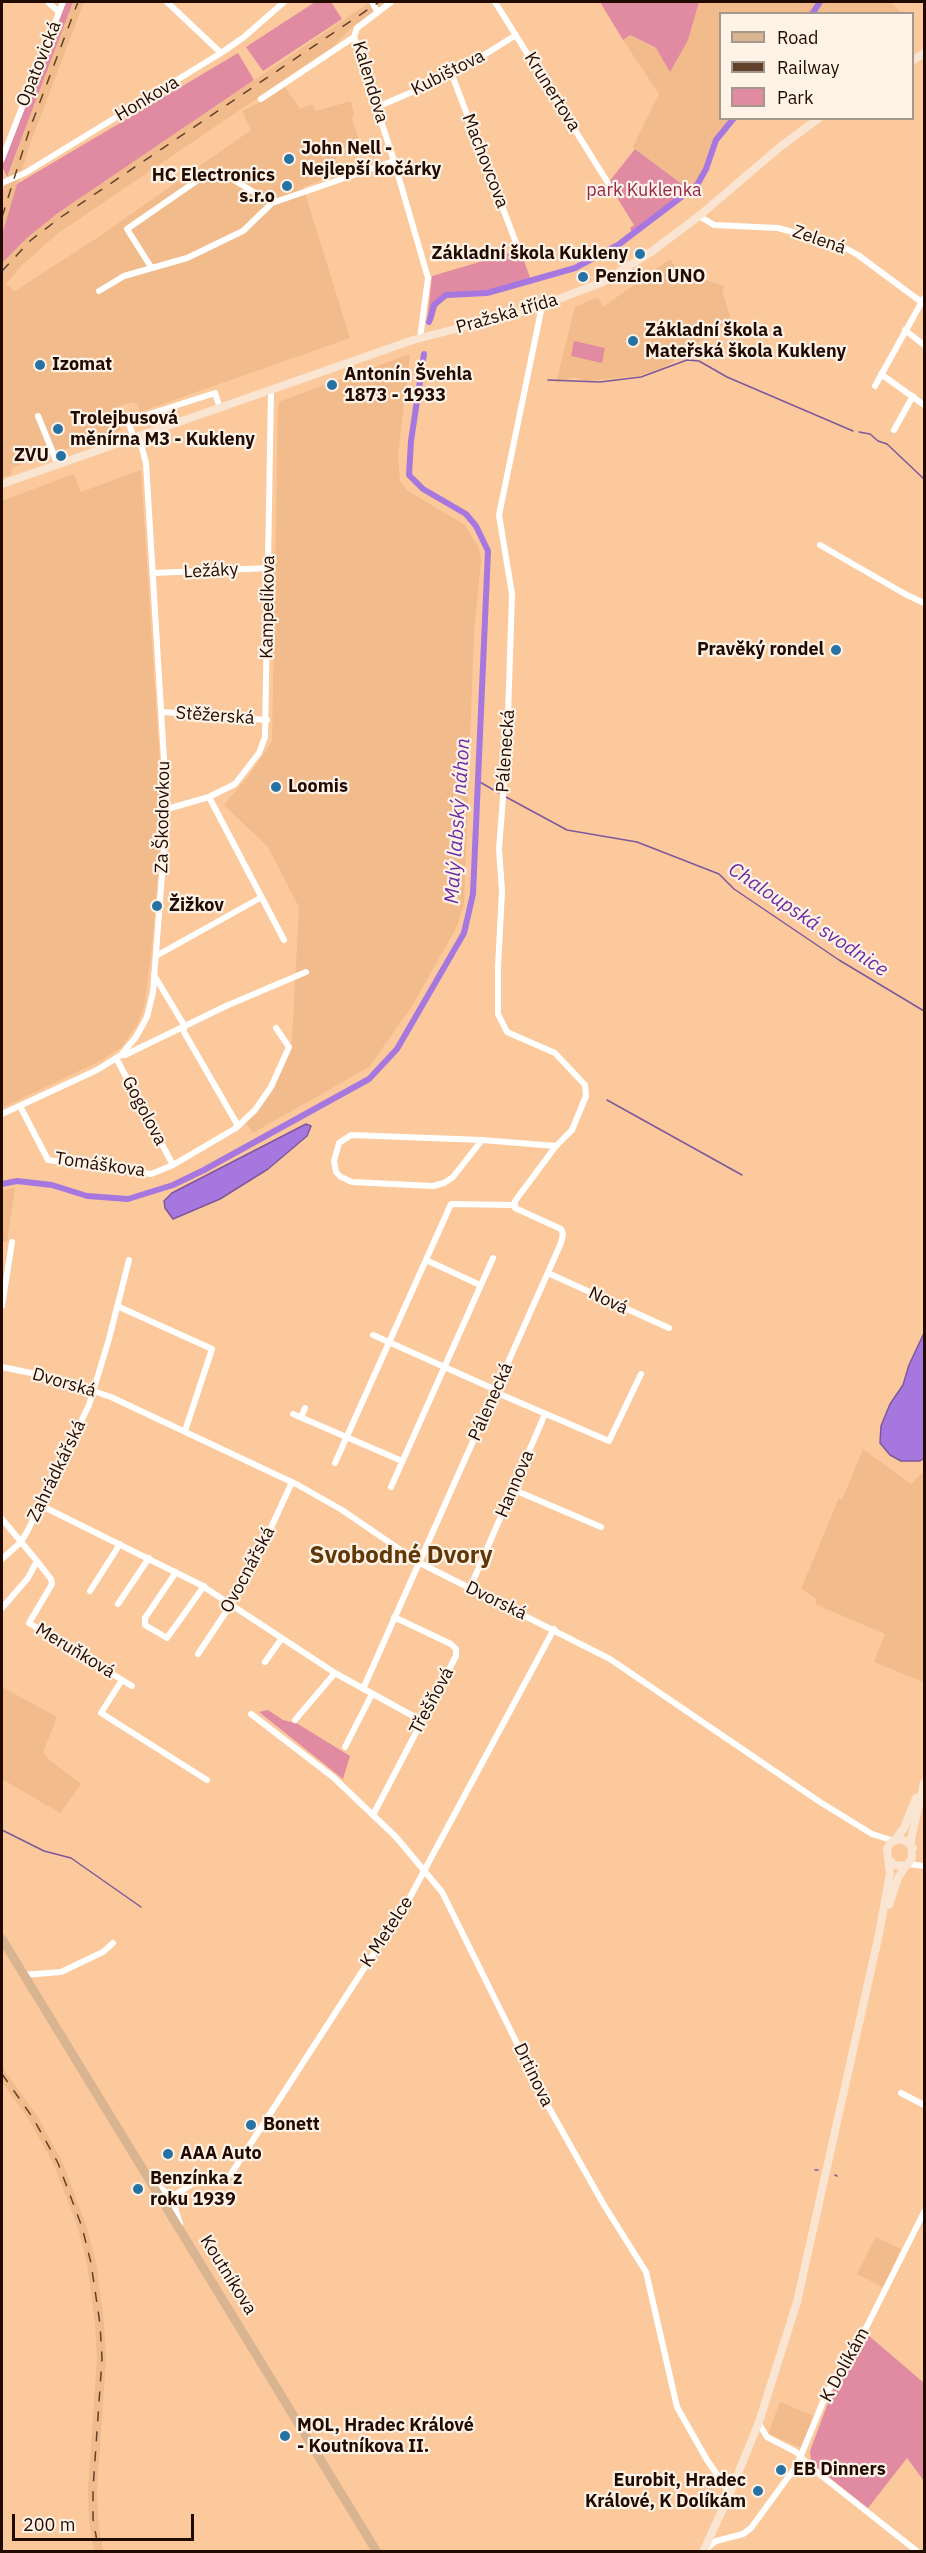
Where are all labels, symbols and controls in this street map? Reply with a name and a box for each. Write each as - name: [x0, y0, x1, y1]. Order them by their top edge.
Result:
- legend: [719, 12, 914, 120]
- street label: Opatovická: [12, 18, 66, 110]
- text: Road: [777, 26, 818, 49]
- street label: Kalendova: [347, 38, 393, 126]
- street label: Kubištova: [408, 45, 488, 101]
- street label: Krunertova: [519, 48, 585, 136]
- text: Railway: [777, 56, 839, 79]
- street label: Honkova: [111, 72, 183, 126]
- text: Park: [777, 86, 813, 109]
- street label: Machovcova: [457, 111, 513, 211]
- place label: John Nell - Nejlepší kočárky: [301, 138, 441, 180]
- marker: John Nell - Nejlepší kočárky: [282, 152, 296, 166]
- place label: HC Electronics s.r.o: [152, 165, 275, 207]
- marker: HC Electronics s.r.o: [280, 179, 294, 193]
- park label: park Kuklenka: [586, 180, 702, 202]
- street label: Zelená: [790, 221, 848, 259]
- place label: Základní škola Kukleny: [432, 243, 628, 265]
- marker: Základní škola Kukleny: [633, 247, 647, 261]
- place label: Penzion UNO: [595, 266, 705, 288]
- marker: Penzion UNO: [576, 270, 590, 284]
- street label: Pražská třída: [454, 289, 560, 339]
- place label: Základní škola a Mateřská škola Kukleny: [645, 320, 846, 362]
- marker: Základní škola a Mateřská škola Kukleny: [626, 334, 640, 348]
- place label: Izomat: [52, 354, 112, 376]
- marker: Izomat: [33, 358, 47, 372]
- place label: Antonín Švehla 1873 - 1933: [344, 364, 472, 406]
- marker: Antonín Švehla 1873 - 1933: [325, 378, 339, 392]
- place label: Trolejbusová měnírna M3 - Kukleny: [70, 408, 255, 450]
- marker: Trolejbusová měnírna M3 - Kukleny: [51, 422, 65, 436]
- place label: ZVU: [14, 445, 49, 467]
- marker: ZVU: [54, 449, 68, 463]
- street label: Kampelíkova: [256, 555, 280, 659]
- street label: Ležáky: [183, 559, 239, 583]
- place label: Pravěký rondel: [697, 639, 824, 661]
- marker: Pravěký rondel: [829, 643, 843, 657]
- street label: Stěžerská: [175, 702, 255, 730]
- street label: Pálenecká: [492, 709, 520, 793]
- water label: Malý labský náhon: [440, 737, 476, 905]
- street label: Za Škodovkou: [151, 760, 175, 874]
- place label: Loomis: [288, 776, 348, 798]
- marker: Loomis: [269, 780, 283, 794]
- water label: Chaloupská svodnice: [724, 858, 892, 982]
- place label: Žižkov: [169, 895, 224, 917]
- marker: Žižkov: [150, 899, 164, 913]
- street label: Gogolova: [117, 1073, 171, 1149]
- street label: Tomáškova: [54, 1148, 146, 1182]
- street label: Nová: [585, 1283, 631, 1319]
- street label: Pálenecká: [464, 1360, 518, 1444]
- street label: Dvorská: [30, 1364, 98, 1402]
- street label: Zahrádkářská: [23, 1417, 91, 1525]
- street label: Hannova: [491, 1447, 539, 1521]
- street label: Ovocnářská: [216, 1523, 280, 1617]
- district label: Svobodné Dvory: [309, 1542, 493, 1570]
- street label: Dvorská: [462, 1577, 530, 1625]
- street label: Meruňková: [31, 1619, 119, 1683]
- street label: Třešňová: [405, 1664, 459, 1738]
- street label: K Metelce: [356, 1893, 418, 1971]
- street label: Drtinova: [508, 2040, 558, 2110]
- place label: Bonett: [263, 2114, 320, 2136]
- marker: Bonett: [244, 2118, 258, 2132]
- place label: AAA Auto: [180, 2143, 262, 2165]
- marker: AAA Auto: [161, 2147, 175, 2161]
- place label: Benzínka z roku 1939: [150, 2168, 242, 2210]
- marker: Benzínka z roku 1939: [131, 2182, 145, 2196]
- street label: Koutníkova: [195, 2231, 261, 2319]
- street label: K Dolíkám: [816, 2324, 874, 2406]
- place label: MOL, Hradec Králové - Koutníkova II.: [297, 2415, 474, 2458]
- marker: MOL, Hradec Králové - Koutníkova II.: [278, 2429, 292, 2443]
- place label: EB Dinners: [793, 2459, 886, 2481]
- marker: EB Dinners: [774, 2463, 788, 2477]
- place label: Eurobit, Hradec Králové, K Dolíkám: [585, 2470, 746, 2512]
- marker: Eurobit, Hradec Králové, K Dolíkám: [751, 2484, 765, 2498]
- scale bar: [15, 2502, 196, 2540]
- text: 200 m: [23, 2513, 75, 2536]

